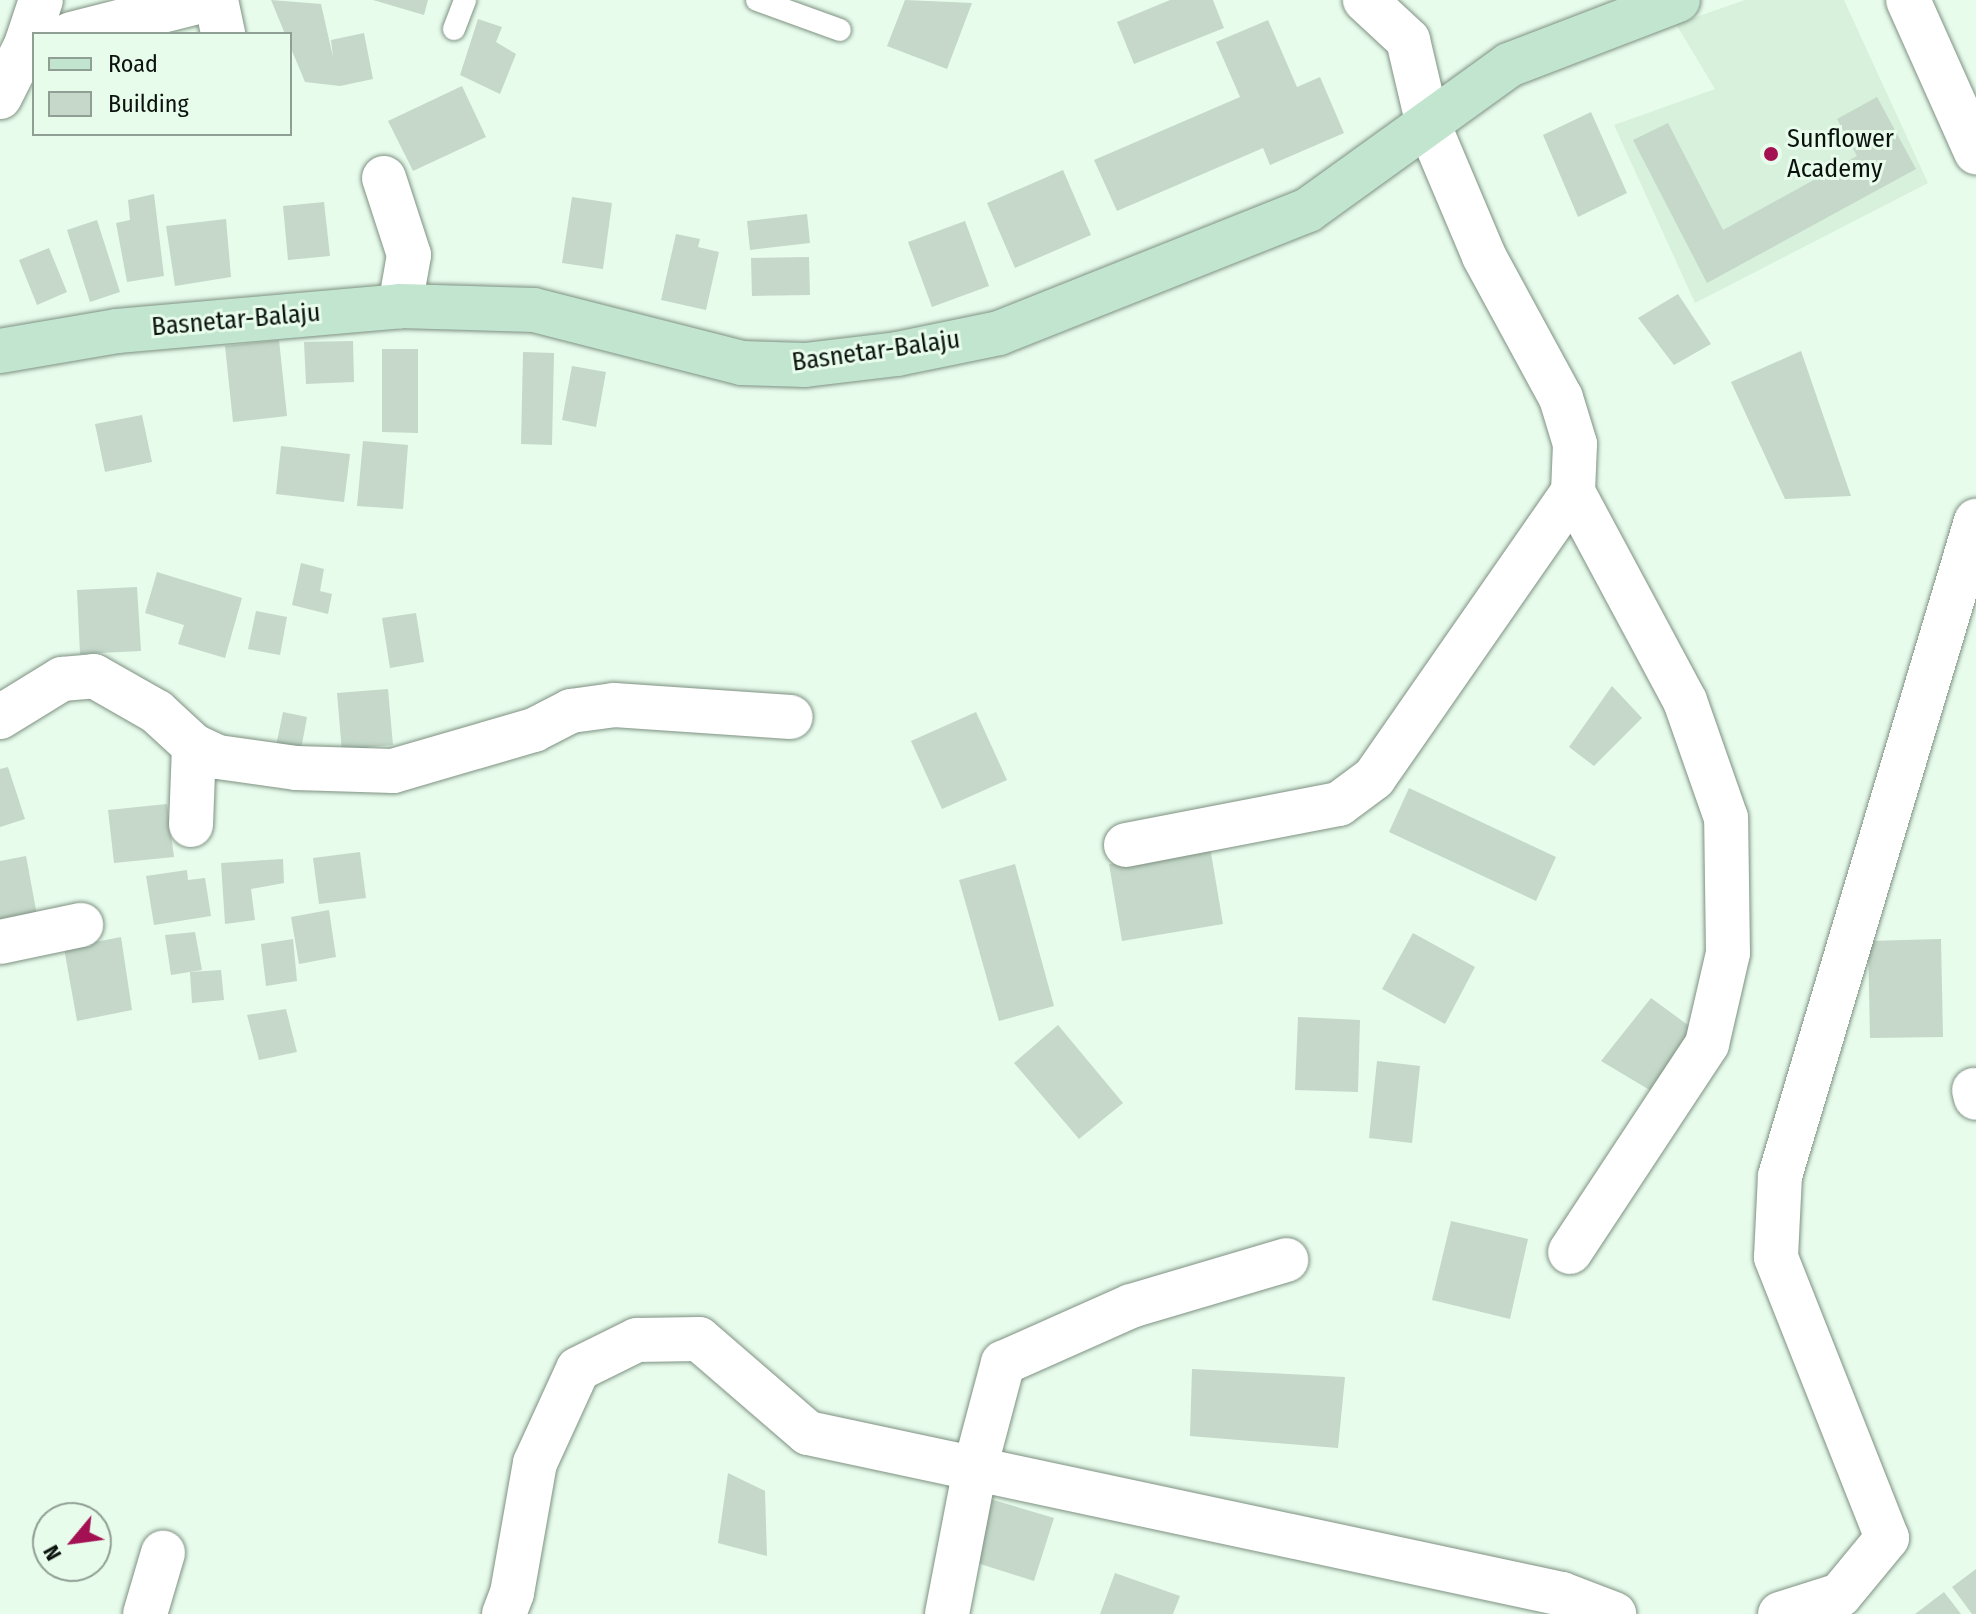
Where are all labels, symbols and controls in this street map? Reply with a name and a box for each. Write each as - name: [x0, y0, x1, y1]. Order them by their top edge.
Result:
- legend: [32, 32, 292, 136]
- text: Road: [108, 50, 158, 78]
- text: Building: [108, 90, 189, 118]
- place label: Sunflower Academy: [1787, 123, 1894, 184]
- marker: Sunflower Academy: [1762, 145, 1780, 163]
- street label: Basnetar-Balaju: [150, 297, 322, 343]
- street label: Basnetar-Balaju: [790, 324, 962, 378]
- north arrow: [32, 1502, 112, 1582]
- text: N: [37, 1541, 67, 1565]

